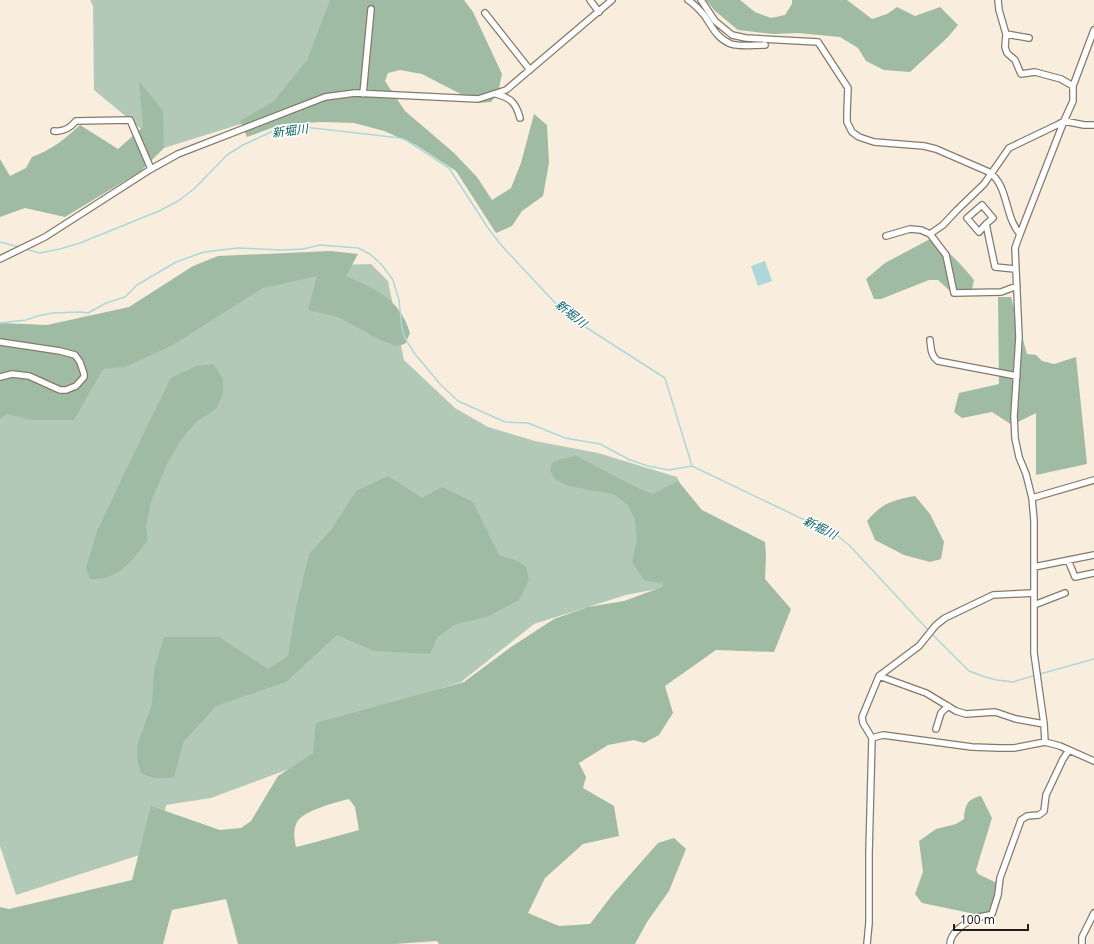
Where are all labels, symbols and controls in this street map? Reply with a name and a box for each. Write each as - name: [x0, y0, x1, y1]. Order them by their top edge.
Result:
- water label: 新堀川: [271, 120, 311, 141]
- water label: 新堀川: [552, 296, 592, 333]
- water label: 新堀川: [800, 512, 842, 544]
- scale bar: [954, 906, 1028, 932]
- text: 100 m: [960, 911, 995, 928]

